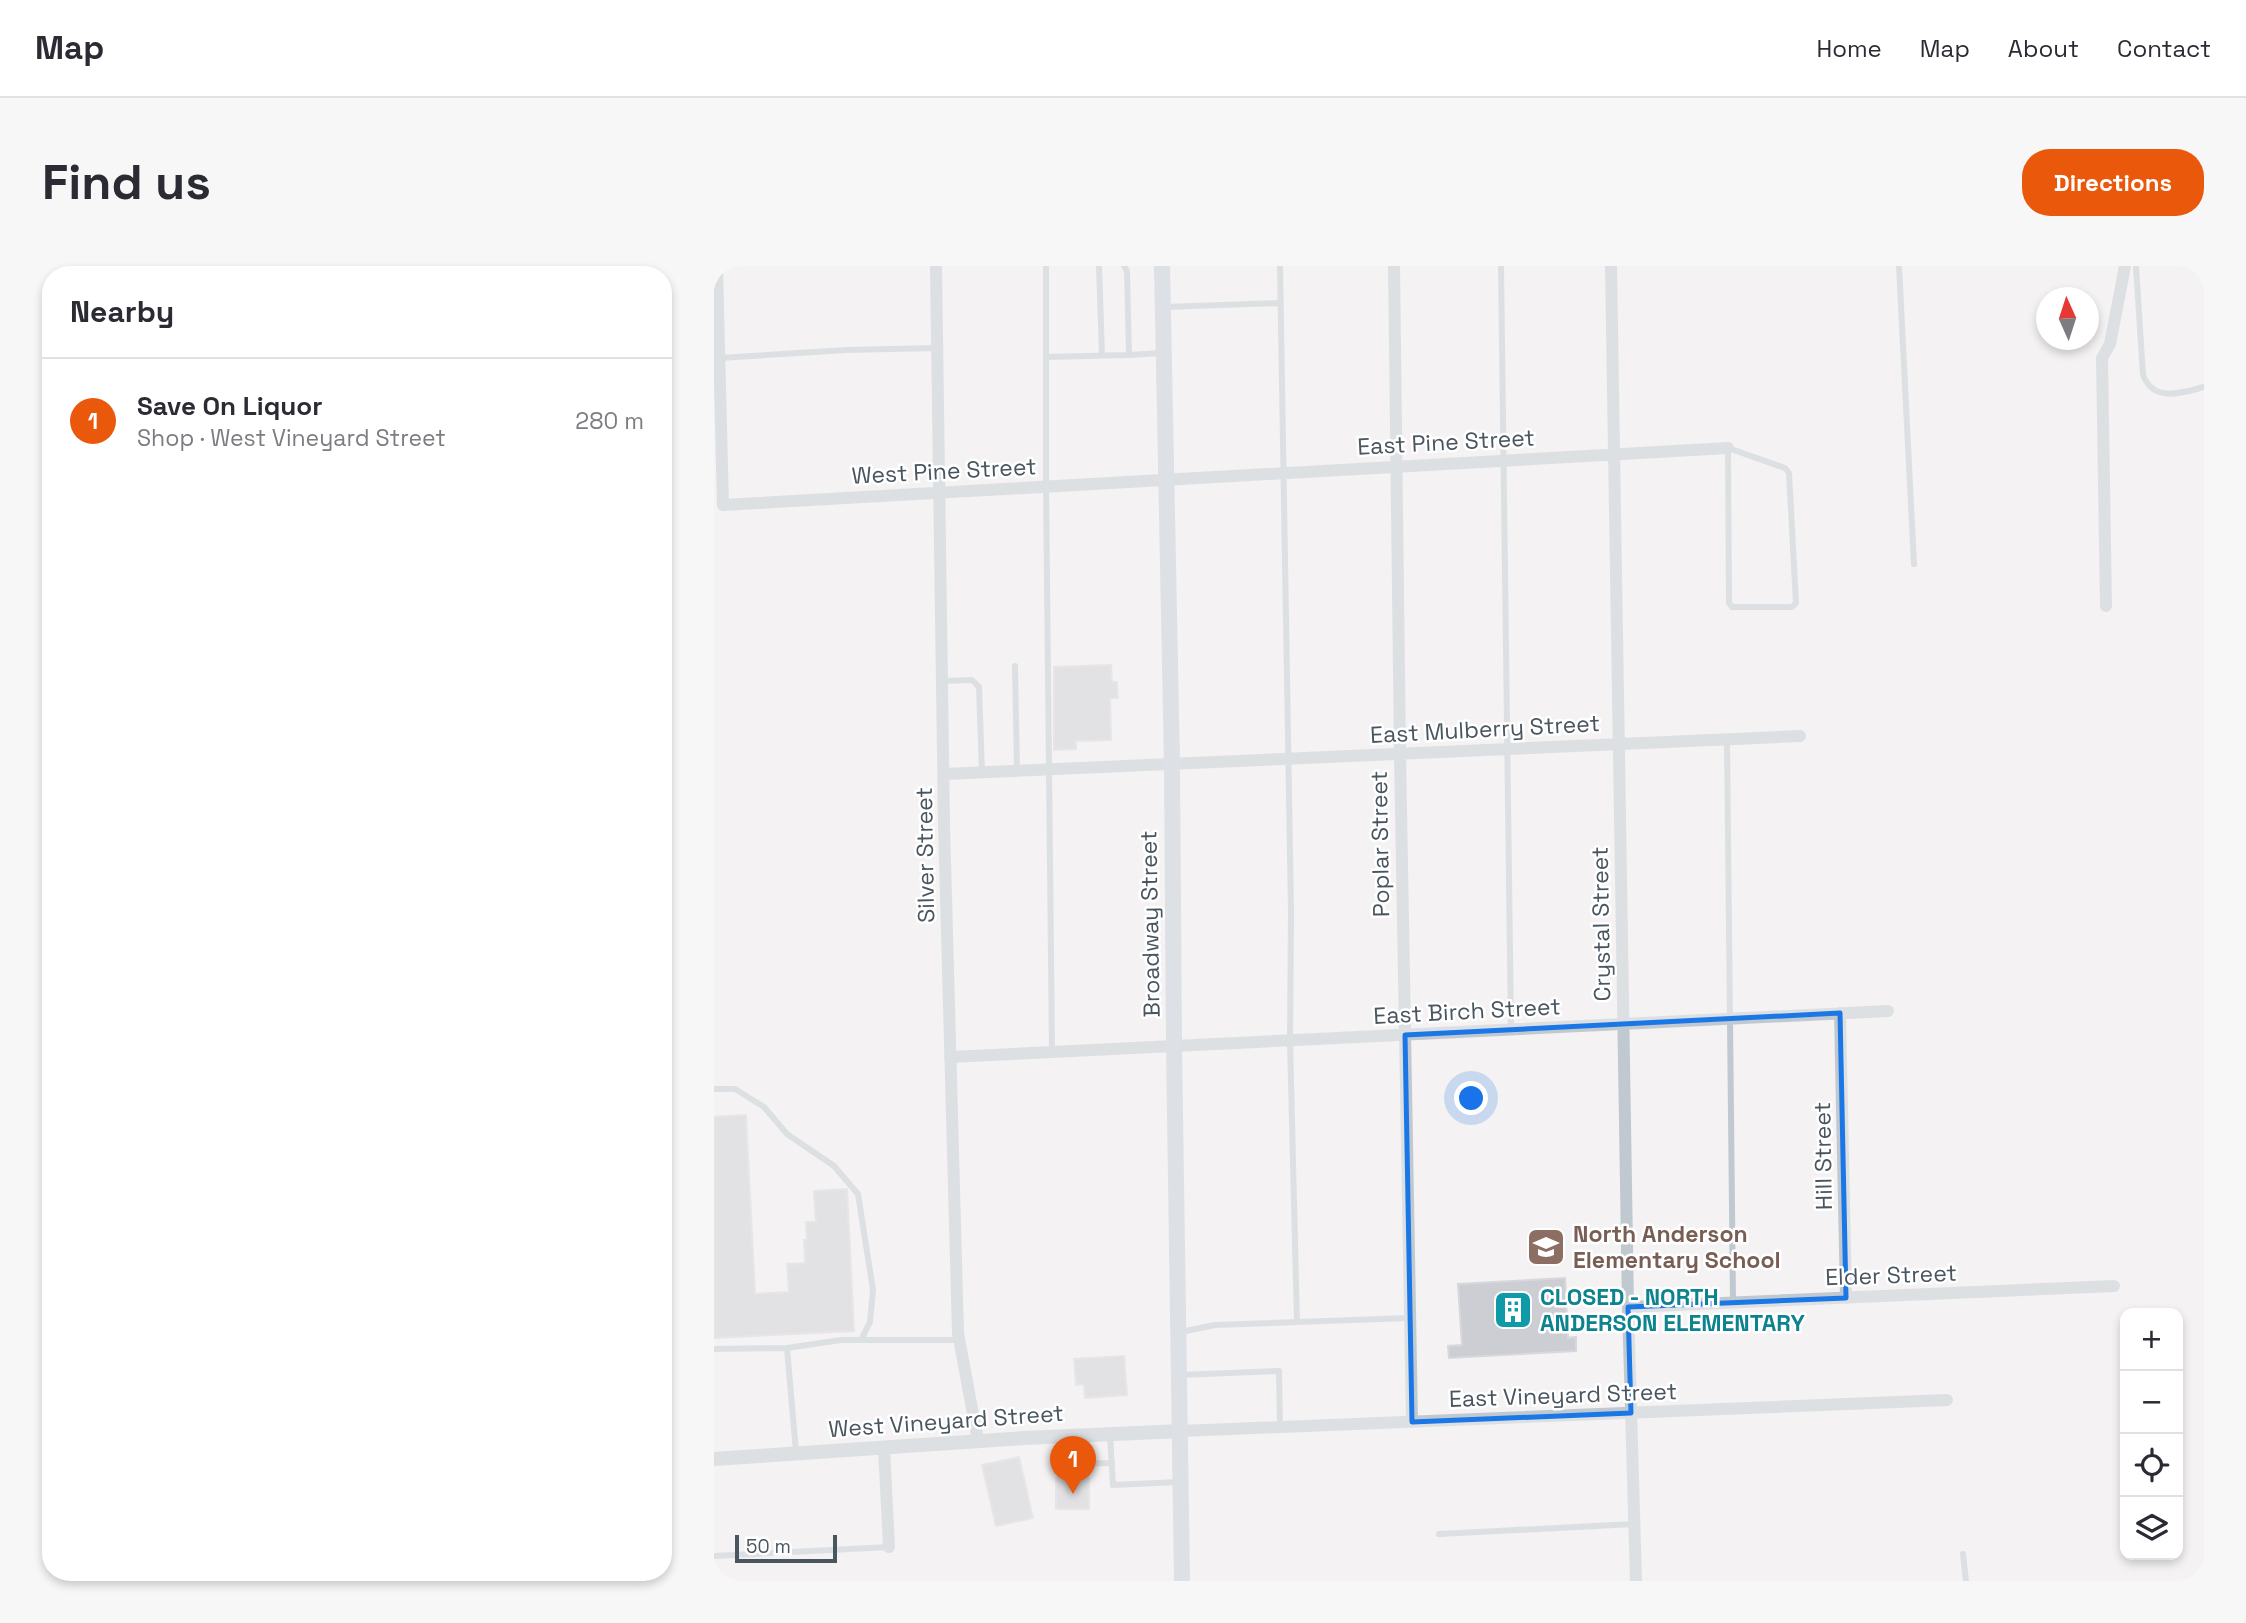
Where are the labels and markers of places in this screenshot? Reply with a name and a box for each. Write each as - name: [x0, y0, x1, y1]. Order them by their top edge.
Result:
- place label: North Anderson Elementary School: [1573, 1219, 1781, 1275]
- school or university icon: North Anderson Elementary School: [1525, 1226, 1567, 1268]
- place label: CLOSED - NORTH ANDERSON ELEMENTARY: [1540, 1282, 1805, 1338]
- building icon: CLOSED - NORTH ANDERSON ELEMENTARY: [1492, 1289, 1534, 1331]
- pin: 1: [1050, 1436, 1096, 1494]

